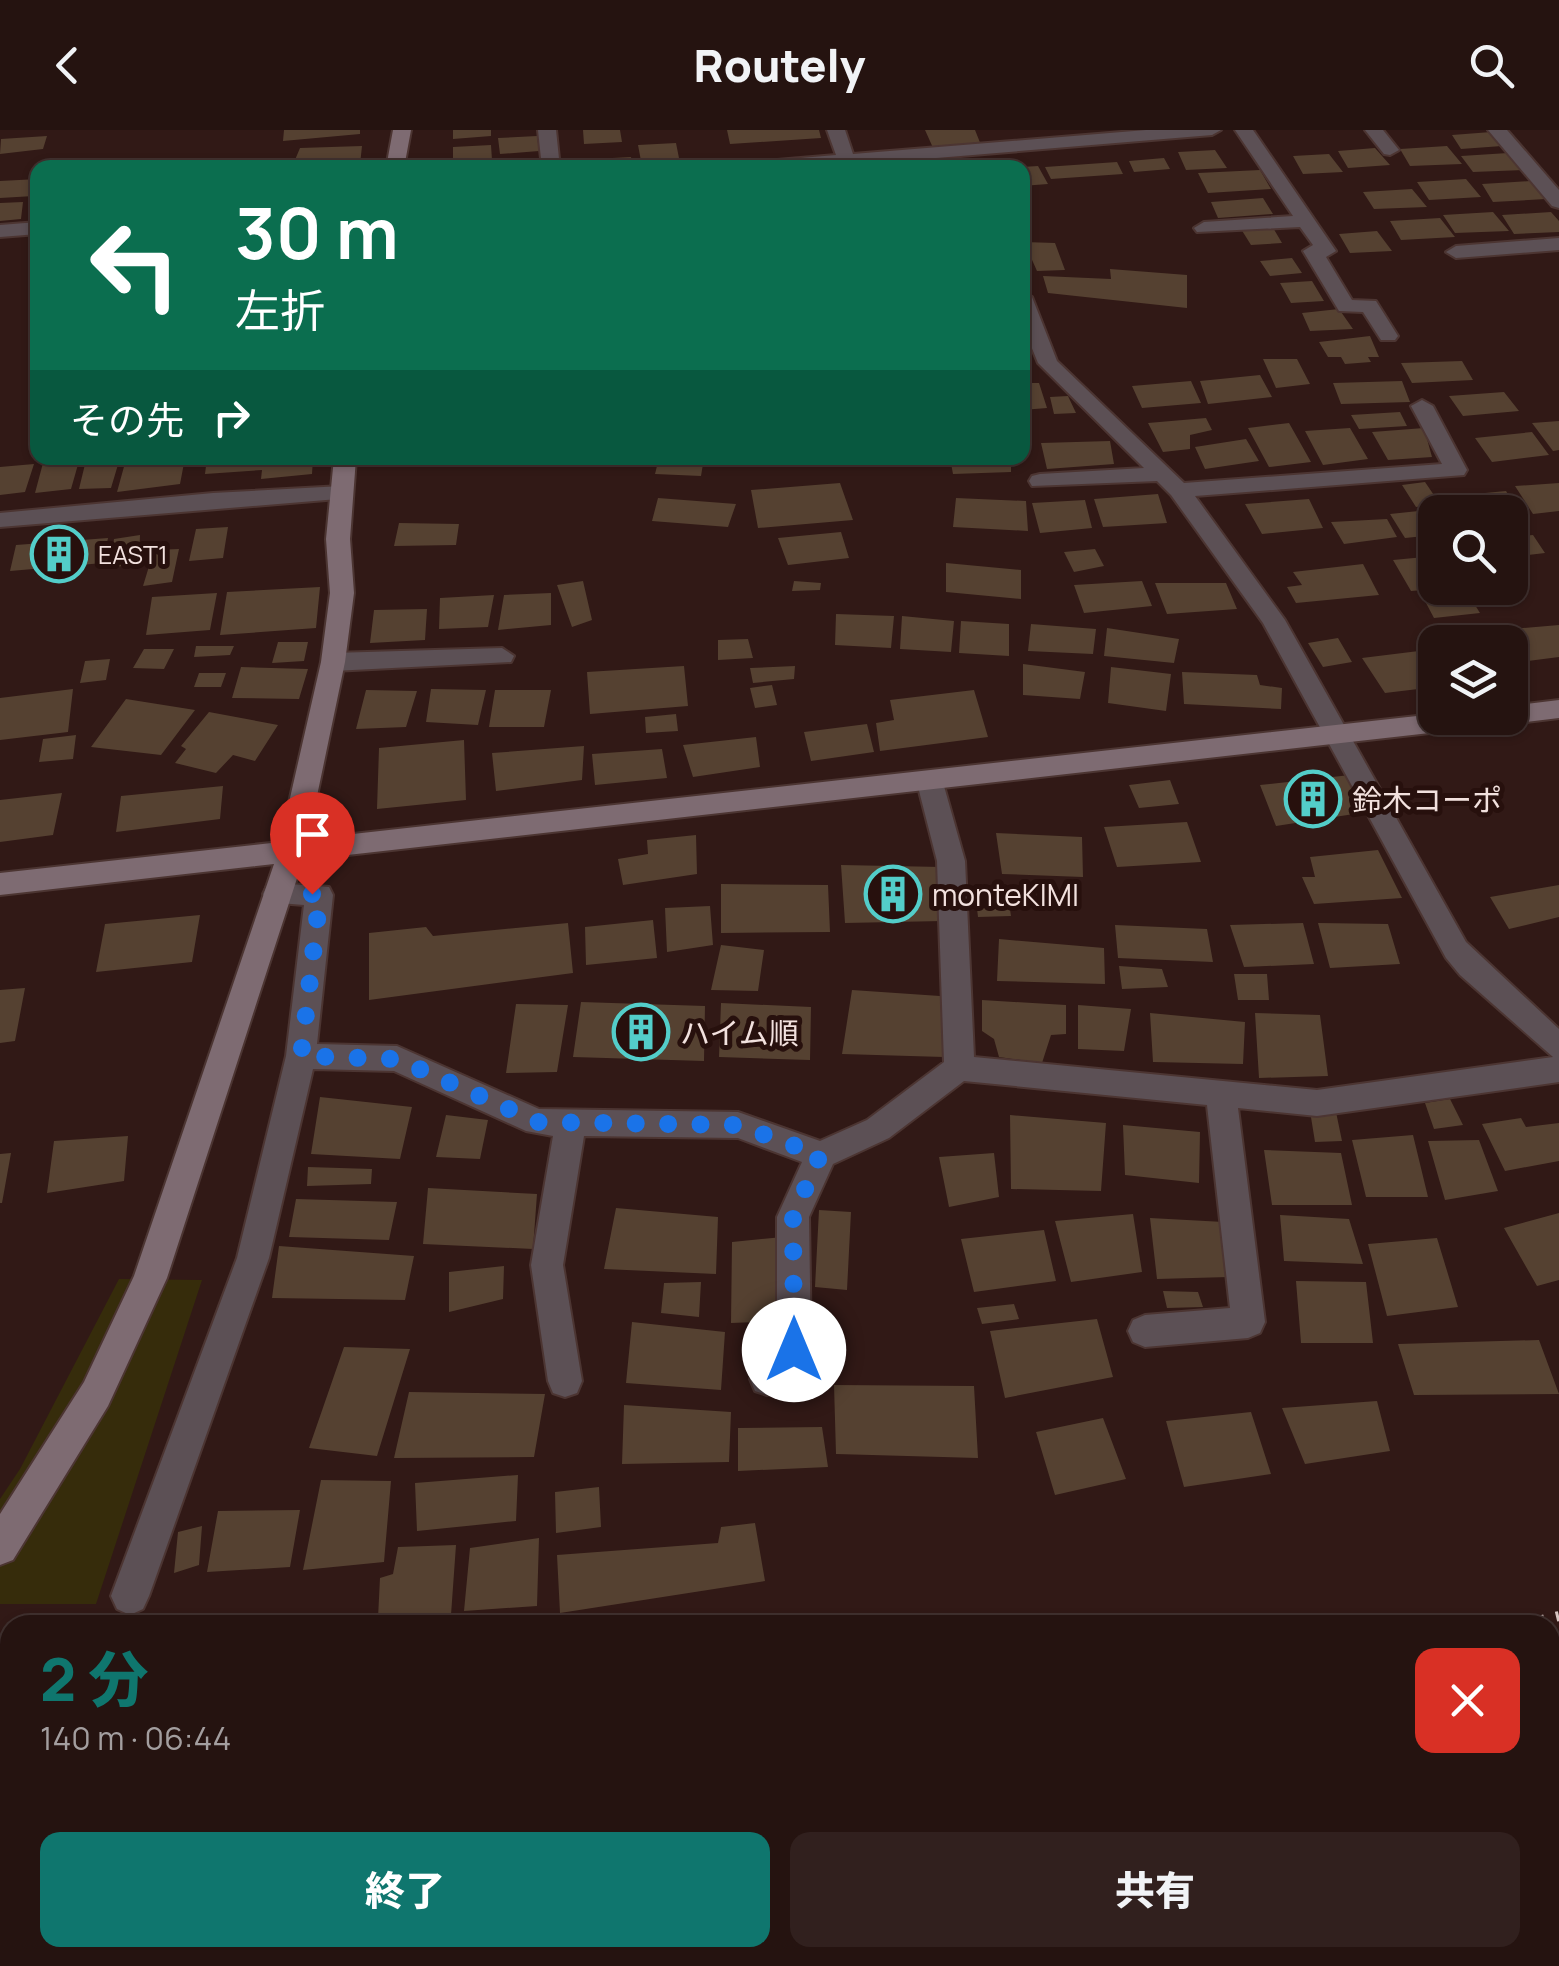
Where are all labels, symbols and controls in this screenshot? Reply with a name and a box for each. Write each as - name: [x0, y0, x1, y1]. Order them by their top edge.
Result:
- text: Routely: [694, 34, 865, 96]
- icon: back: [40, 38, 95, 93]
- icon: search: [1464, 38, 1519, 93]
- text: 30 m: [235, 184, 399, 280]
- icon: left: [70, 200, 200, 330]
- text: 左折: [235, 279, 325, 341]
- icon: right: [204, 390, 259, 445]
- text: その先: [70, 393, 184, 445]
- map controls: [1418, 495, 1528, 735]
- button: search: [1418, 495, 1528, 605]
- building icon: EAST1: [29, 524, 89, 584]
- place label: EAST1: [98, 537, 168, 572]
- button: layers: [1418, 625, 1528, 735]
- building icon: 鈴木コーポ: [1283, 769, 1343, 829]
- place label: 鈴木コーポ: [1352, 779, 1502, 820]
- pin: [270, 792, 355, 895]
- icon: arrive: [285, 807, 340, 862]
- building icon: monteKIMI: [863, 864, 923, 924]
- place label: monteKIMI: [932, 874, 1079, 915]
- building icon: ハイム順: [611, 1002, 671, 1062]
- place label: ハイム順: [680, 1012, 799, 1053]
- position arrow: [742, 1298, 846, 1402]
- text: 2 分: [40, 1637, 148, 1719]
- button: close: [1415, 1648, 1520, 1753]
- text: 140 m · 06:44: [40, 1716, 231, 1760]
- button: 終了: [40, 1832, 770, 1947]
- button: 共有: [790, 1832, 1520, 1947]

